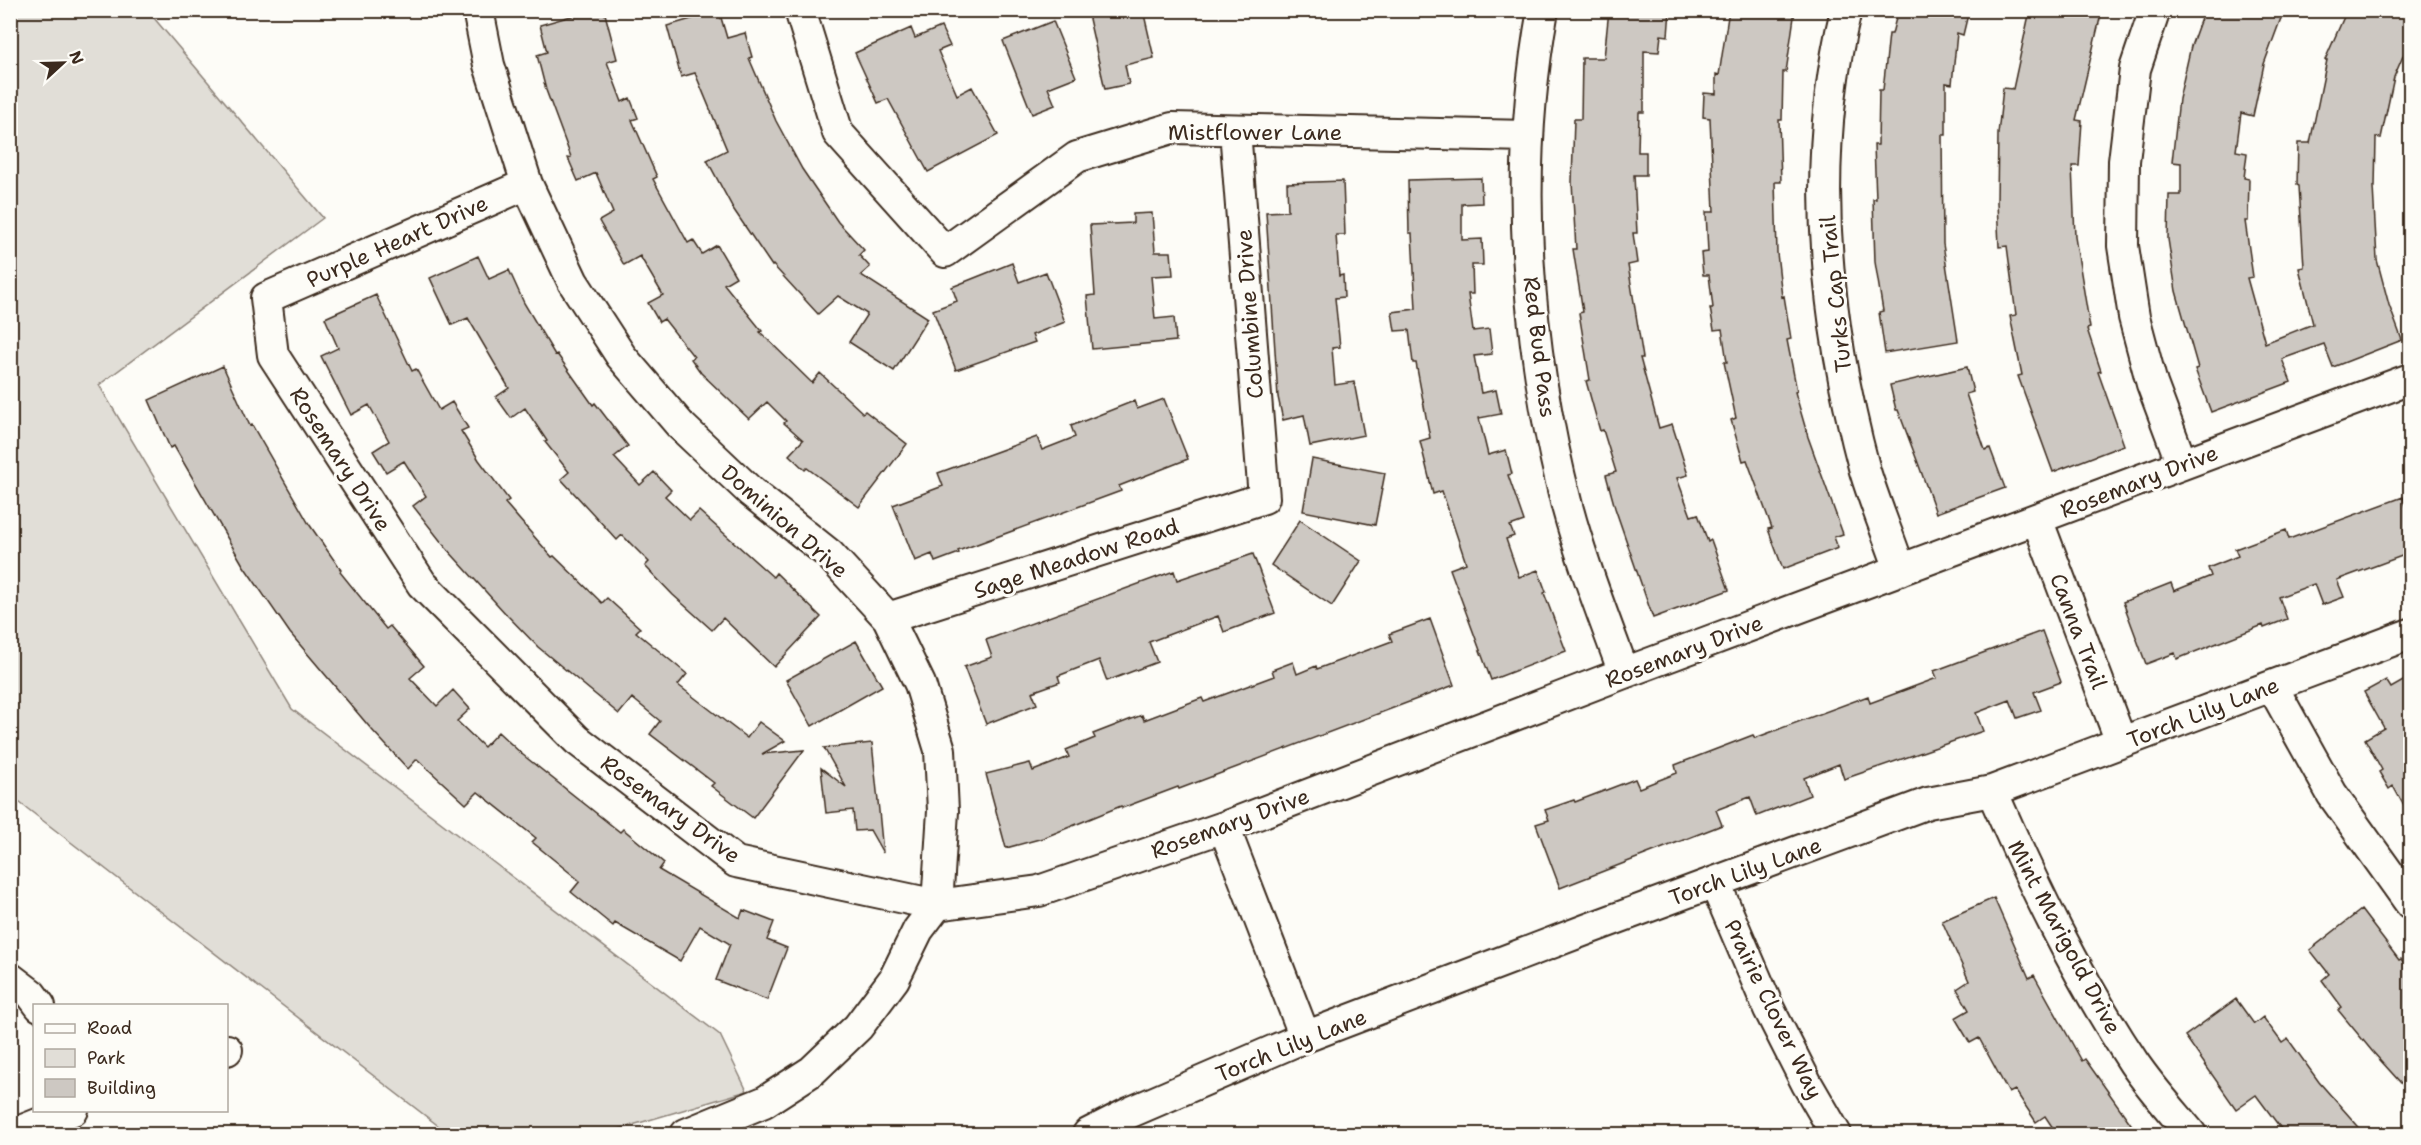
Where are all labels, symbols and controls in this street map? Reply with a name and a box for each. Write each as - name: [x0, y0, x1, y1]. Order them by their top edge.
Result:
- north arrow: [33, 33, 93, 93]
- text: N: [64, 48, 89, 67]
- street label: Mistflower Lane: [1168, 118, 1342, 147]
- street label: Purple Heart Drive: [302, 188, 493, 295]
- street label: Turks Cap Trail: [1813, 214, 1858, 374]
- street label: Columbine Drive: [1229, 228, 1270, 400]
- street label: Red Bud Pass: [1516, 275, 1563, 419]
- street label: Rosemary Drive: [283, 382, 398, 537]
- street label: Rosemary Drive: [2056, 438, 2222, 525]
- street label: Dominion Drive: [715, 458, 854, 585]
- street label: Sage Meadow Road: [970, 512, 1182, 605]
- street label: Canna Trail: [2043, 569, 2114, 694]
- street label: Rosemary Drive: [1601, 608, 1767, 695]
- street label: Torch Lily Lane: [2123, 670, 2283, 755]
- street label: Rosemary Drive: [595, 749, 747, 870]
- street label: Rosemary Drive: [1147, 781, 1313, 866]
- street label: Torch Lily Lane: [1665, 830, 1825, 913]
- street label: Mint Marigold Drive: [2001, 835, 2128, 1039]
- street label: Prairie Clover Way: [1717, 914, 1830, 1104]
- street label: Torch Lily Lane: [1211, 1002, 1371, 1089]
- legend: [33, 1004, 228, 1112]
- text: Road: [87, 1016, 132, 1040]
- text: Park: [87, 1046, 126, 1070]
- text: Building: [87, 1076, 156, 1100]

